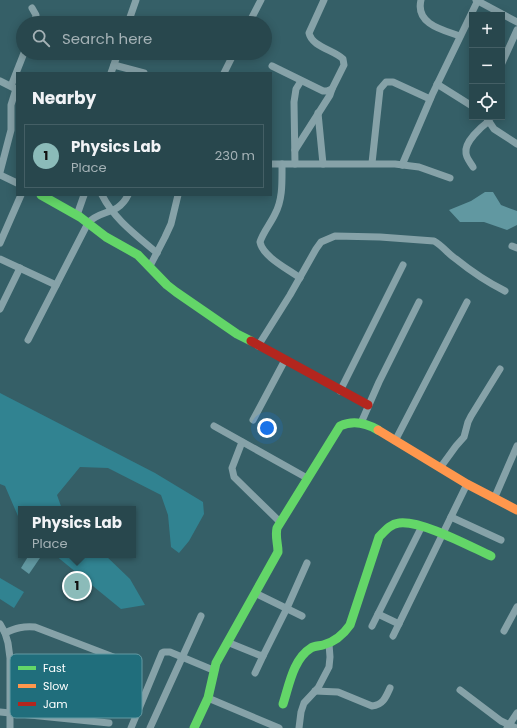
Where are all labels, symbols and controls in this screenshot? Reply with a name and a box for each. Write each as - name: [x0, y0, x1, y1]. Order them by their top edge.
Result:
- map controls: [469, 12, 505, 120]
- button: +: [469, 12, 505, 48]
- search box: [16, 16, 272, 60]
- icon: search: [30, 27, 52, 49]
- text: Search here: [62, 28, 152, 49]
- button: −: [469, 48, 505, 84]
- button: locate: [469, 84, 505, 120]
- text: Nearby: [32, 86, 96, 110]
- text: Physics Lab: [71, 136, 161, 157]
- text: 1: [44, 146, 48, 165]
- text: 230 m: [215, 146, 255, 165]
- text: Place: [71, 158, 106, 177]
- your location: [257, 418, 277, 438]
- popup: [18, 506, 136, 558]
- text: Physics Lab: [32, 512, 122, 533]
- text: Place: [32, 534, 68, 553]
- pin: 1: [64, 571, 90, 601]
- legend: [10, 654, 142, 718]
- text: Fast: [43, 660, 66, 676]
- text: Slow: [43, 678, 68, 694]
- text: Jam: [43, 696, 68, 712]

